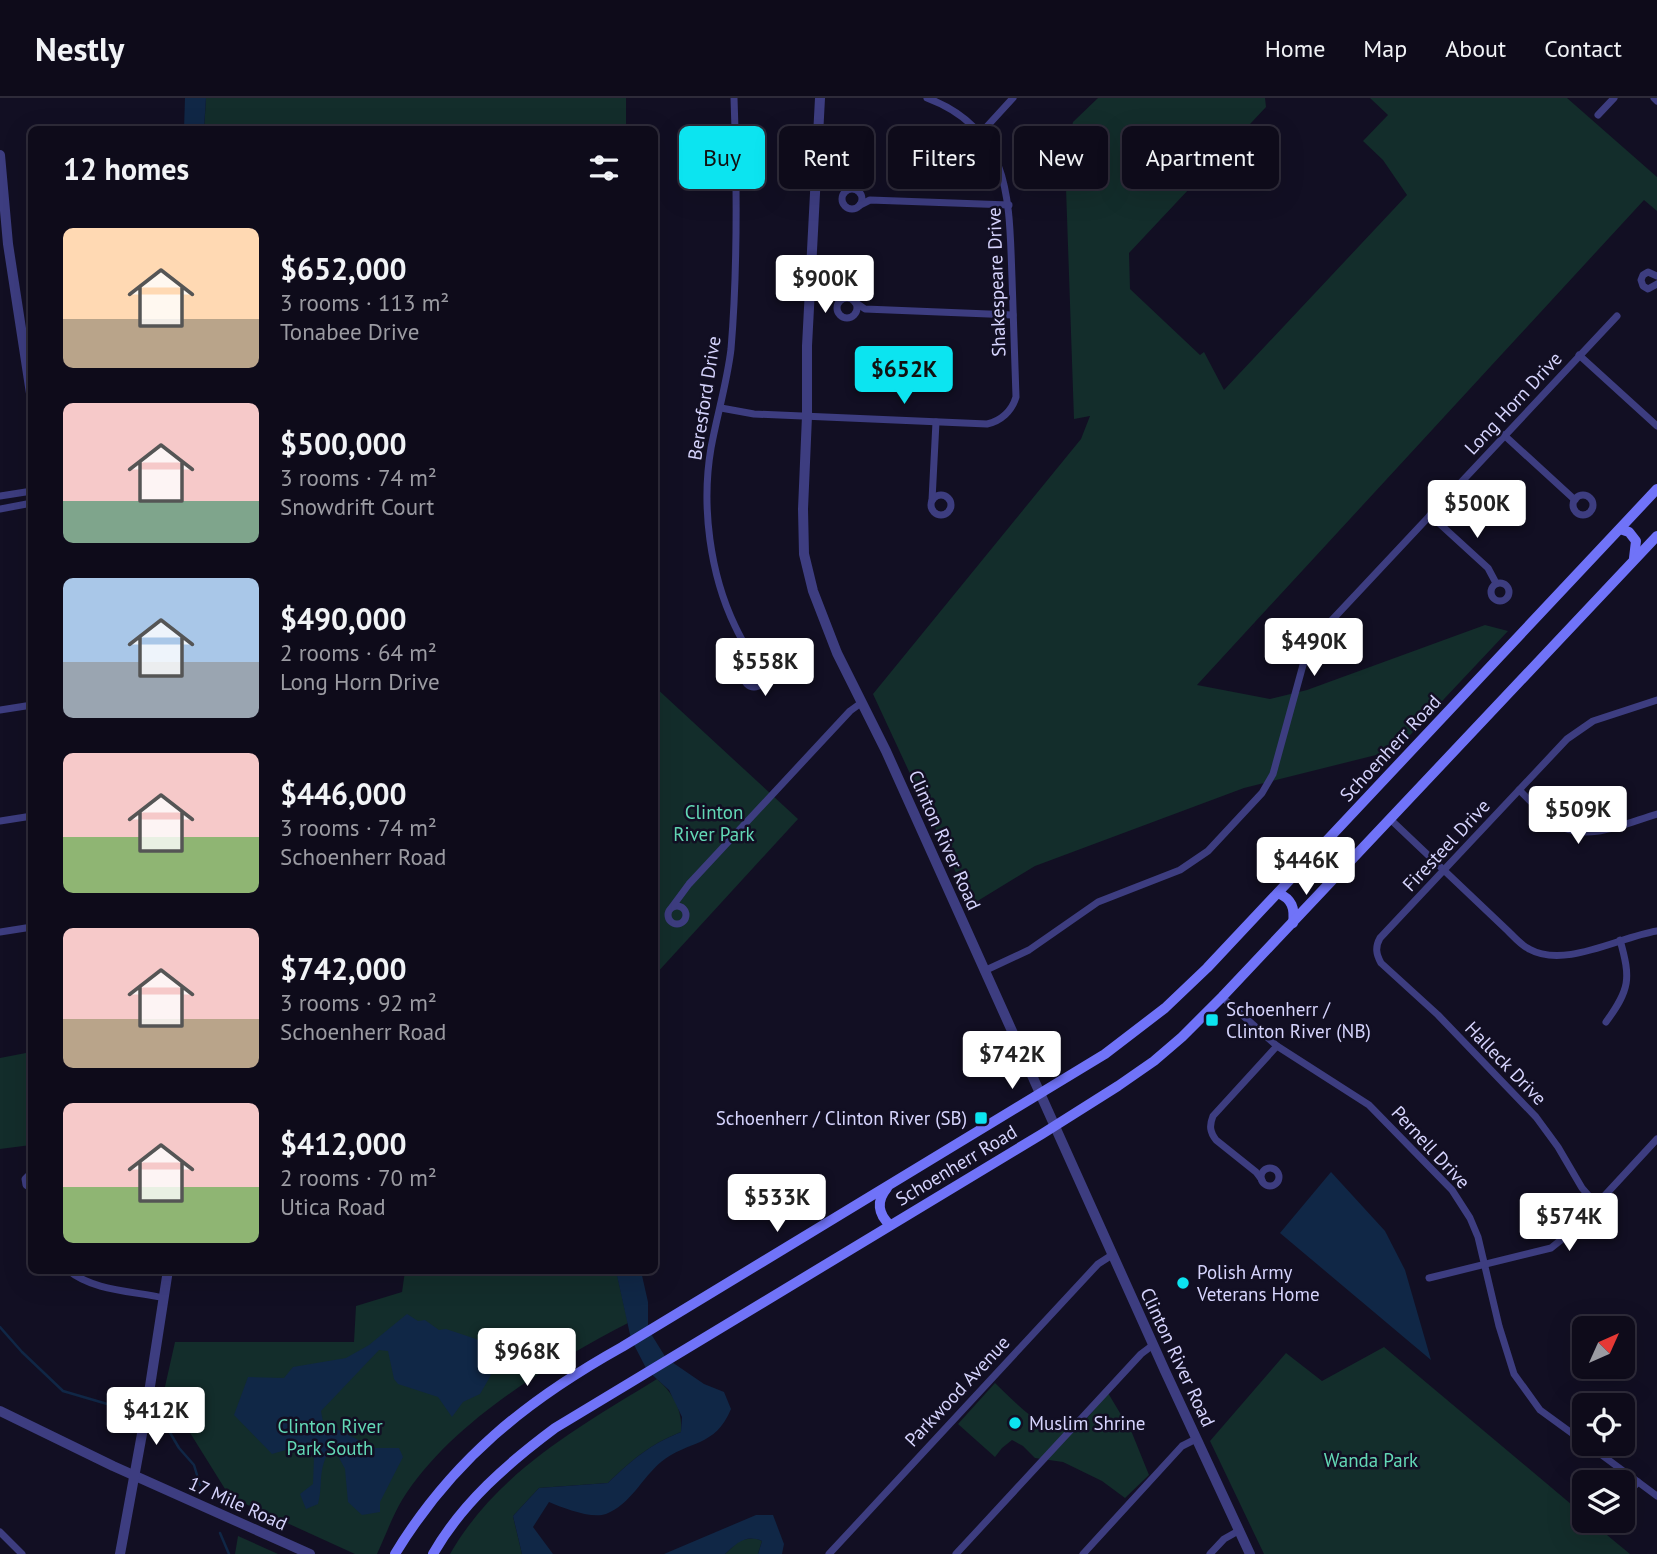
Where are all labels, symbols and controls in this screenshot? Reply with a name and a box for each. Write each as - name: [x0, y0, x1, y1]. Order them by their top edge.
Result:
- text: Nestly: [35, 27, 124, 70]
- text: Home: [1265, 33, 1325, 64]
- text: Map: [1363, 33, 1407, 64]
- text: About: [1445, 33, 1506, 64]
- text: Contact: [1544, 33, 1622, 64]
- chip: Buy: [679, 126, 765, 189]
- chip: Rent: [779, 126, 874, 189]
- chip: Filters: [888, 126, 1000, 189]
- chip: New: [1014, 126, 1108, 189]
- chip: Apartment: [1122, 126, 1279, 189]
- text: 12 homes: [63, 149, 189, 188]
- icon: filters: [585, 149, 623, 187]
- street label: Shakespeare Drive: [981, 207, 1011, 357]
- text: $652,000: [280, 249, 407, 288]
- icon: home: [119, 256, 203, 340]
- pin: $900K: [776, 256, 874, 315]
- text: $900K: [792, 263, 858, 292]
- text: 3 rooms · 113 m²: [280, 288, 449, 317]
- text: Tonabee Drive: [280, 317, 419, 346]
- street label: Beresford Drive: [682, 334, 726, 462]
- pin: $652K: [855, 346, 953, 406]
- street label: Long Horn Drive: [1459, 347, 1567, 459]
- text: $652K: [871, 354, 937, 383]
- text: $500,000: [280, 424, 407, 463]
- icon: home: [119, 431, 203, 515]
- text: 3 rooms · 74 m²: [280, 463, 437, 492]
- pin: $500K: [1428, 480, 1526, 540]
- text: $500K: [1444, 488, 1510, 517]
- text: Snowdrift Court: [280, 492, 434, 521]
- text: $490,000: [280, 599, 407, 638]
- icon: home: [119, 606, 203, 690]
- pin: $490K: [1265, 618, 1363, 678]
- text: $490K: [1281, 626, 1347, 655]
- text: 2 rooms · 64 m²: [280, 638, 437, 667]
- pin: $558K: [716, 638, 814, 698]
- text: $558K: [732, 646, 798, 675]
- text: Long Horn Drive: [280, 667, 440, 696]
- street label: Schoenherr Road: [1334, 690, 1446, 806]
- street label: Clinton River Road: [903, 766, 987, 914]
- text: $446,000: [280, 774, 407, 813]
- icon: home: [119, 781, 203, 865]
- pin: $509K: [1529, 786, 1627, 846]
- street label: Firesteel Drive: [1397, 794, 1495, 896]
- text: $509K: [1545, 794, 1611, 823]
- park label: Clinton River Park: [673, 800, 755, 846]
- text: 3 rooms · 74 m²: [280, 813, 437, 842]
- pin: $446K: [1257, 838, 1355, 897]
- text: Schoenherr Road: [280, 842, 447, 871]
- text: $446K: [1273, 845, 1339, 874]
- text: $742,000: [280, 949, 407, 988]
- icon: home: [119, 956, 203, 1040]
- text: 3 rooms · 92 m²: [280, 988, 437, 1017]
- place label: Schoenherr / Clinton River (NB): [1226, 997, 1371, 1043]
- marker: Schoenherr / Clinton River (NB): [1204, 1012, 1220, 1028]
- street label: Halleck Drive: [1460, 1016, 1552, 1110]
- text: Schoenherr Road: [280, 1017, 447, 1046]
- pin: $742K: [963, 1032, 1061, 1091]
- text: $742K: [979, 1039, 1045, 1068]
- street label: Pernell Drive: [1386, 1100, 1476, 1194]
- place label: Schoenherr / Clinton River (SB): [716, 1106, 967, 1130]
- marker: Schoenherr / Clinton River (SB): [973, 1110, 989, 1126]
- street label: Schoenherr Road: [891, 1119, 1021, 1211]
- text: $412,000: [280, 1124, 407, 1163]
- icon: home: [119, 1131, 203, 1215]
- text: 2 rooms · 70 m²: [280, 1163, 437, 1192]
- pin: $533K: [728, 1174, 826, 1234]
- text: $533K: [744, 1182, 810, 1211]
- text: Utica Road: [280, 1192, 386, 1221]
- pin: $574K: [1520, 1194, 1618, 1253]
- text: $574K: [1536, 1201, 1602, 1230]
- place label: Polish Army Veterans Home: [1196, 1260, 1320, 1306]
- marker: Polish Army Veterans Home: [1175, 1275, 1191, 1291]
- street label: Clinton River Road: [1135, 1284, 1221, 1430]
- north arrow: [1572, 1316, 1634, 1379]
- map controls: [1572, 1316, 1635, 1533]
- pin: $968K: [478, 1328, 576, 1388]
- street label: Parkwood Avenue: [899, 1330, 1015, 1452]
- text: $968K: [494, 1336, 560, 1365]
- pin: $412K: [107, 1388, 205, 1447]
- button: locate: [1572, 1393, 1635, 1456]
- text: $412K: [123, 1395, 189, 1424]
- place label: Muslim Shrine: [1029, 1411, 1146, 1435]
- park label: Clinton River Park South: [277, 1414, 383, 1460]
- marker: Muslim Shrine: [1007, 1415, 1023, 1431]
- park label: Wanda Park: [1324, 1448, 1418, 1472]
- button: layers: [1572, 1470, 1635, 1533]
- street label: 17 Mile Road: [185, 1471, 291, 1535]

